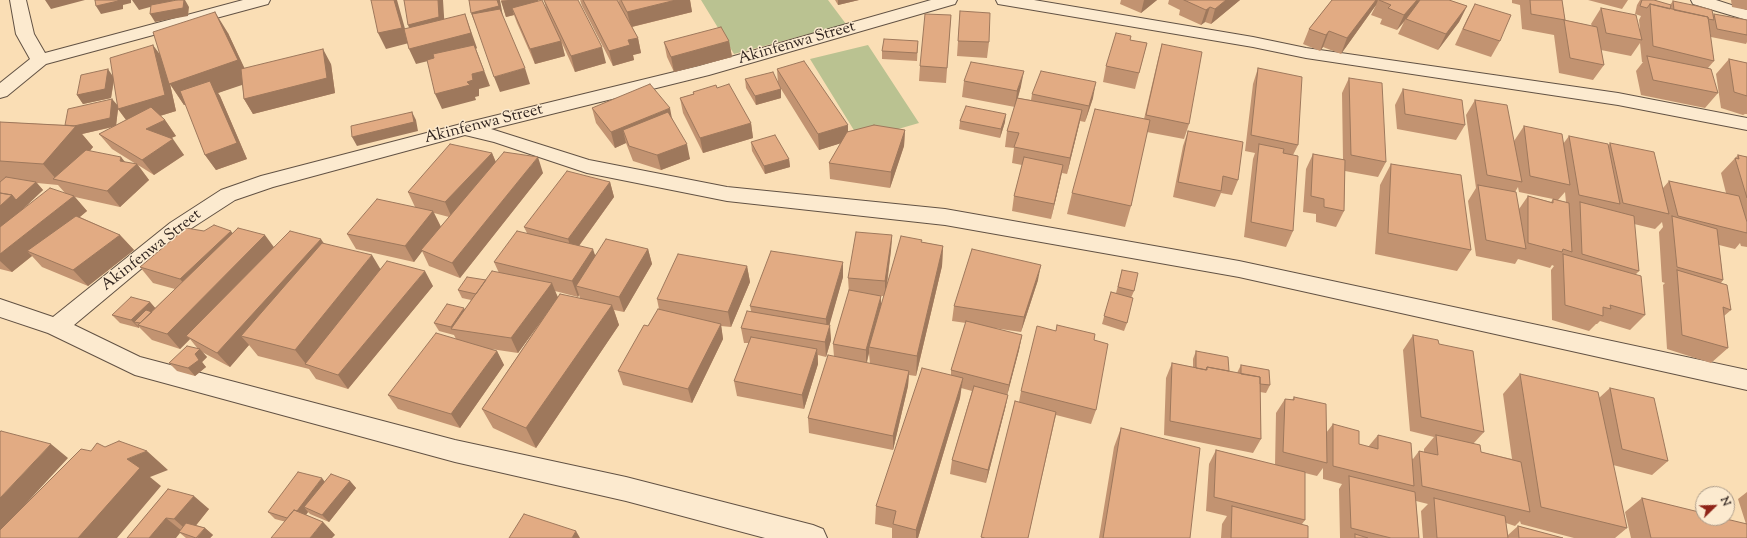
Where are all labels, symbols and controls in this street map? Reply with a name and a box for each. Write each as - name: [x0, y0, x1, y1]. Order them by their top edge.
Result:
- street label: Akinfenwa Street: [736, 18, 858, 70]
- street label: Akinfenwa Street: [423, 101, 545, 149]
- street label: Akinfenwa Street: [98, 206, 206, 296]
- north arrow: [1695, 486, 1735, 526]
- text: N: [1716, 495, 1734, 509]

